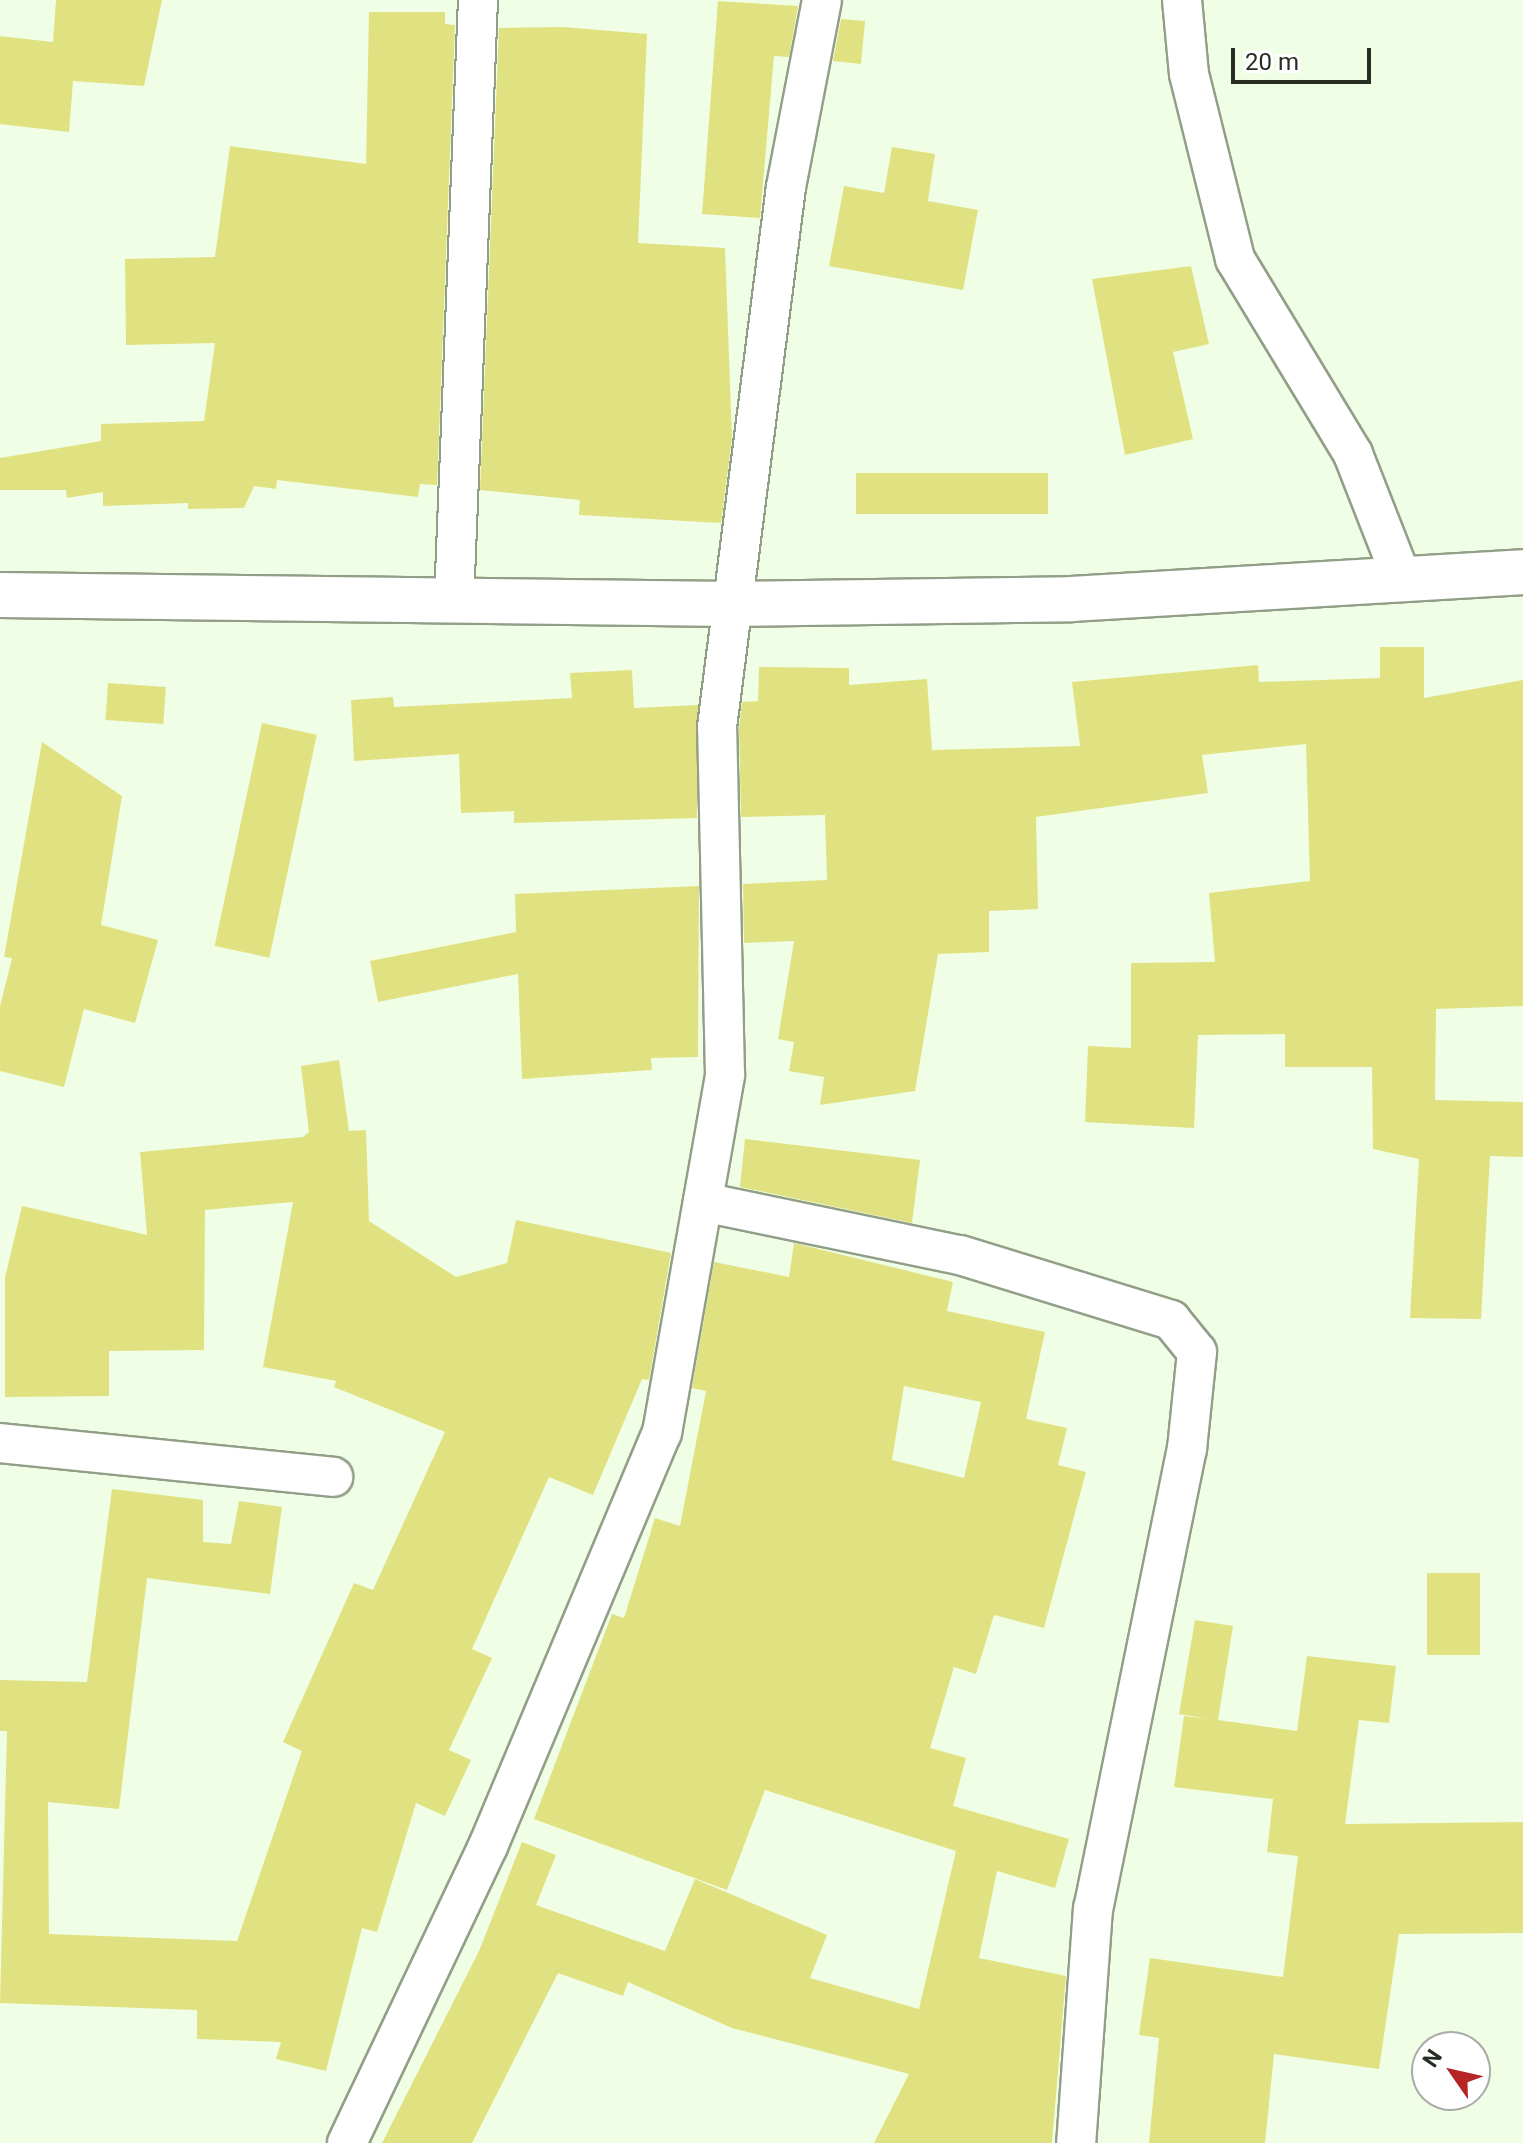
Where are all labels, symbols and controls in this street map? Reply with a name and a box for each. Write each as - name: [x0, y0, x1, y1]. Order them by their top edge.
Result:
- scale bar: [1235, 32, 1375, 82]
- text: 20 m: [1245, 48, 1299, 76]
- north arrow: [1411, 2031, 1491, 2111]
- text: N: [1418, 2045, 1447, 2072]

